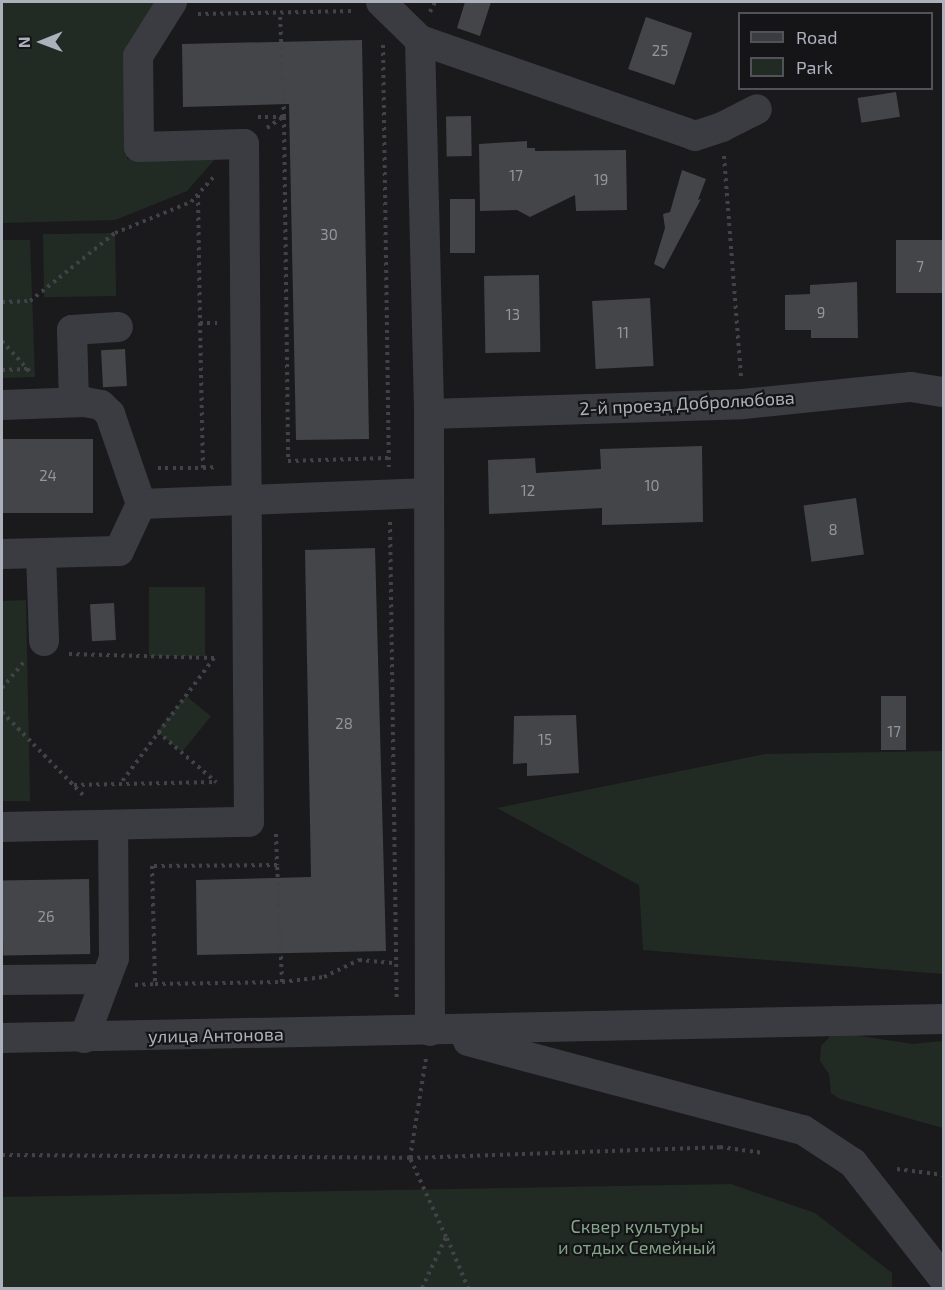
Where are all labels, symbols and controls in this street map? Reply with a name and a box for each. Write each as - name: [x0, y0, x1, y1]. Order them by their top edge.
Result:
- north arrow: [12, 12, 72, 72]
- legend: [738, 12, 933, 90]
- text: Road: [796, 26, 837, 48]
- text: N: [14, 36, 33, 48]
- house number: 25: [652, 42, 668, 60]
- text: Park: [796, 56, 833, 78]
- house number: 17: [509, 167, 523, 185]
- house number: 19: [594, 171, 608, 189]
- house number: 30: [320, 226, 338, 244]
- house number: 7: [916, 258, 924, 276]
- house number: 9: [817, 304, 825, 322]
- house number: 13: [506, 306, 520, 324]
- house number: 11: [617, 324, 629, 342]
- street label: 2-й проезд Добролюбова: [579, 387, 795, 419]
- house number: 24: [39, 467, 57, 485]
- house number: 10: [644, 477, 660, 495]
- house number: 12: [521, 482, 535, 500]
- house number: 8: [828, 521, 838, 539]
- house number: 28: [335, 715, 353, 733]
- house number: 17: [887, 723, 901, 741]
- house number: 15: [538, 731, 552, 749]
- house number: 26: [37, 908, 55, 926]
- street label: улица Антонова: [148, 1023, 284, 1047]
- park label: Сквер культуры и отдых Семейный: [558, 1216, 716, 1258]

